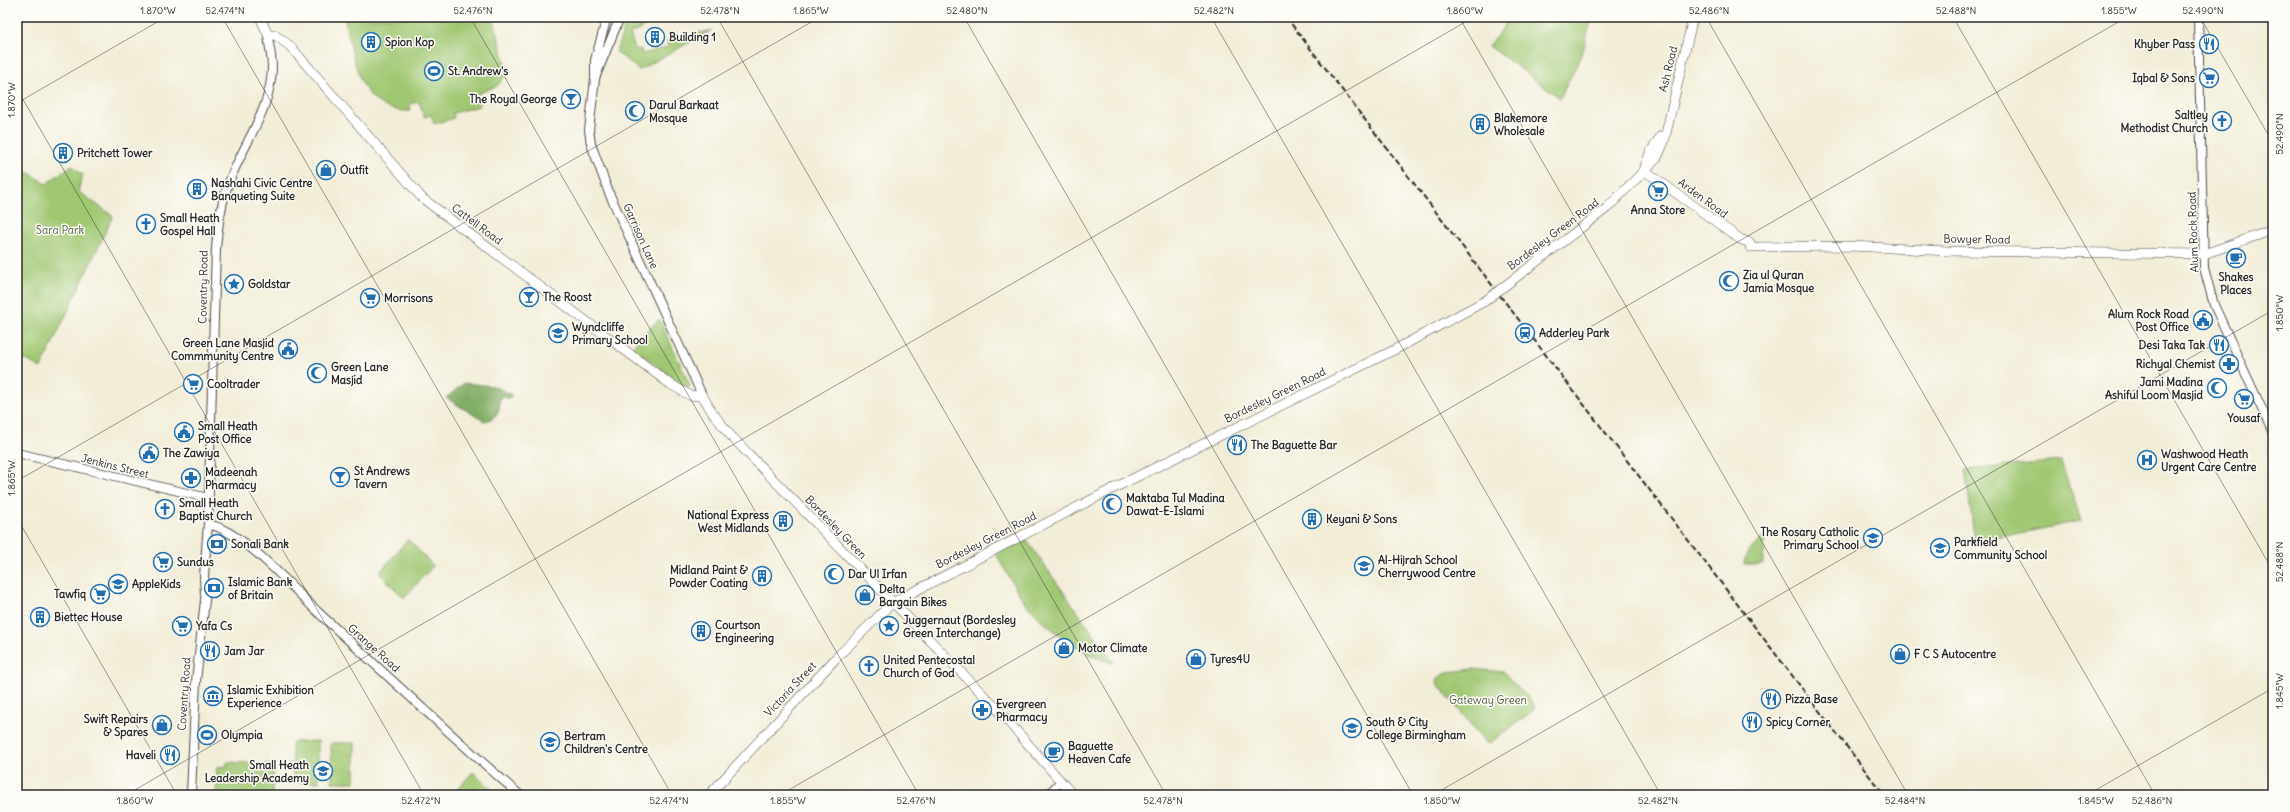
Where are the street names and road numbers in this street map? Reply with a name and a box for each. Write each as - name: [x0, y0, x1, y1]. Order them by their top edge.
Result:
- street label: Ash Road: [1656, 44, 1681, 93]
- street label: Arden Road: [1675, 175, 1731, 221]
- street label: Alum Rock Road: [2185, 191, 2201, 273]
- street label: Bordesley Green Road: [1504, 195, 1602, 273]
- street label: Cattell Road: [449, 200, 506, 248]
- street label: Garrison Lane: [620, 201, 662, 271]
- street label: Bowyer Road: [1943, 231, 2011, 247]
- street label: Coventry Road: [195, 250, 211, 324]
- street label: Bordesley Green Road: [1222, 364, 1328, 426]
- street label: Jenkins Street: [80, 451, 151, 481]
- street label: Bordesley Green: [802, 492, 870, 562]
- street label: Bordesley Green Road: [933, 508, 1039, 571]
- street label: Grange Road: [345, 621, 403, 675]
- street label: Coventry Road: [174, 656, 194, 731]
- street label: Victoria Street: [761, 658, 819, 719]

